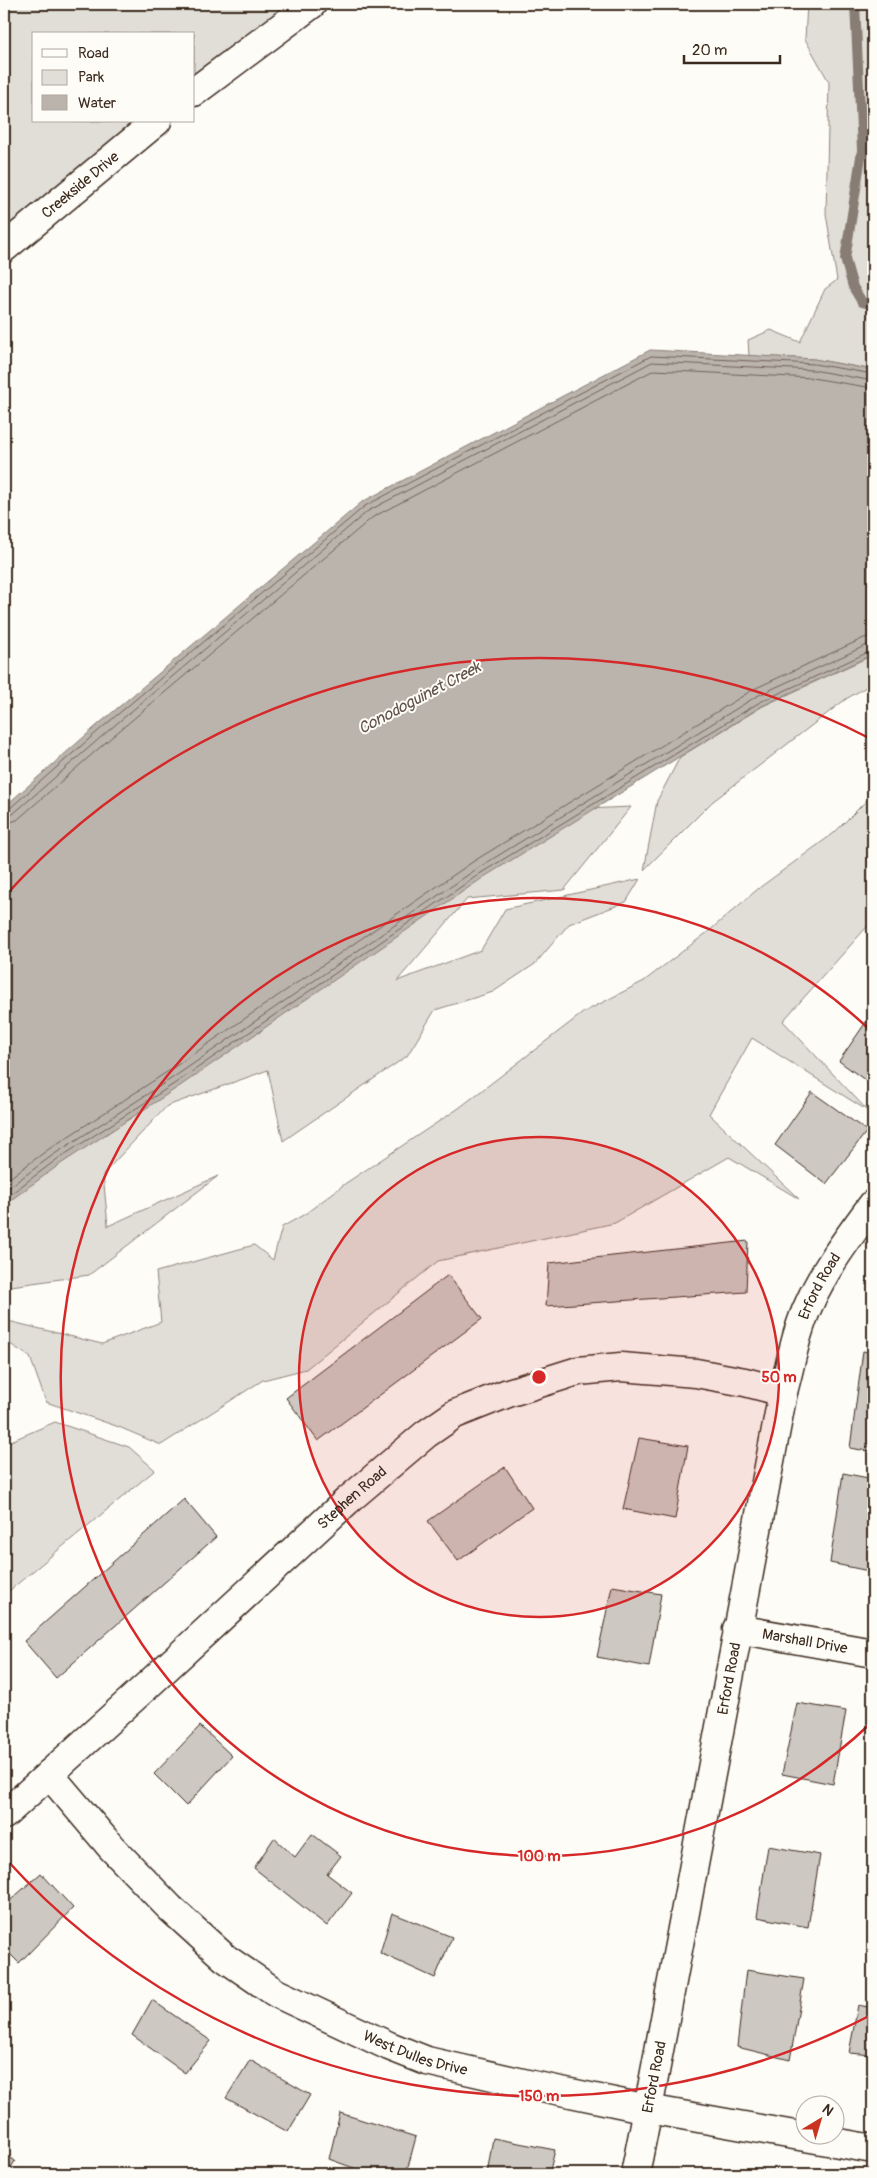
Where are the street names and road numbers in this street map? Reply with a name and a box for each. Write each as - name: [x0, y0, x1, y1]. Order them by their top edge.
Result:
- street label: Creekside Drive: [38, 147, 124, 223]
- street label: Erford Road: [794, 1249, 845, 1322]
- street label: Stephen Road: [314, 1462, 391, 1534]
- street label: Marshall Drive: [761, 1625, 850, 1658]
- street label: Erford Road: [713, 1641, 746, 1716]
- street label: West Dulles Drive: [360, 2026, 470, 2080]
- street label: Erford Road: [638, 2039, 671, 2115]

